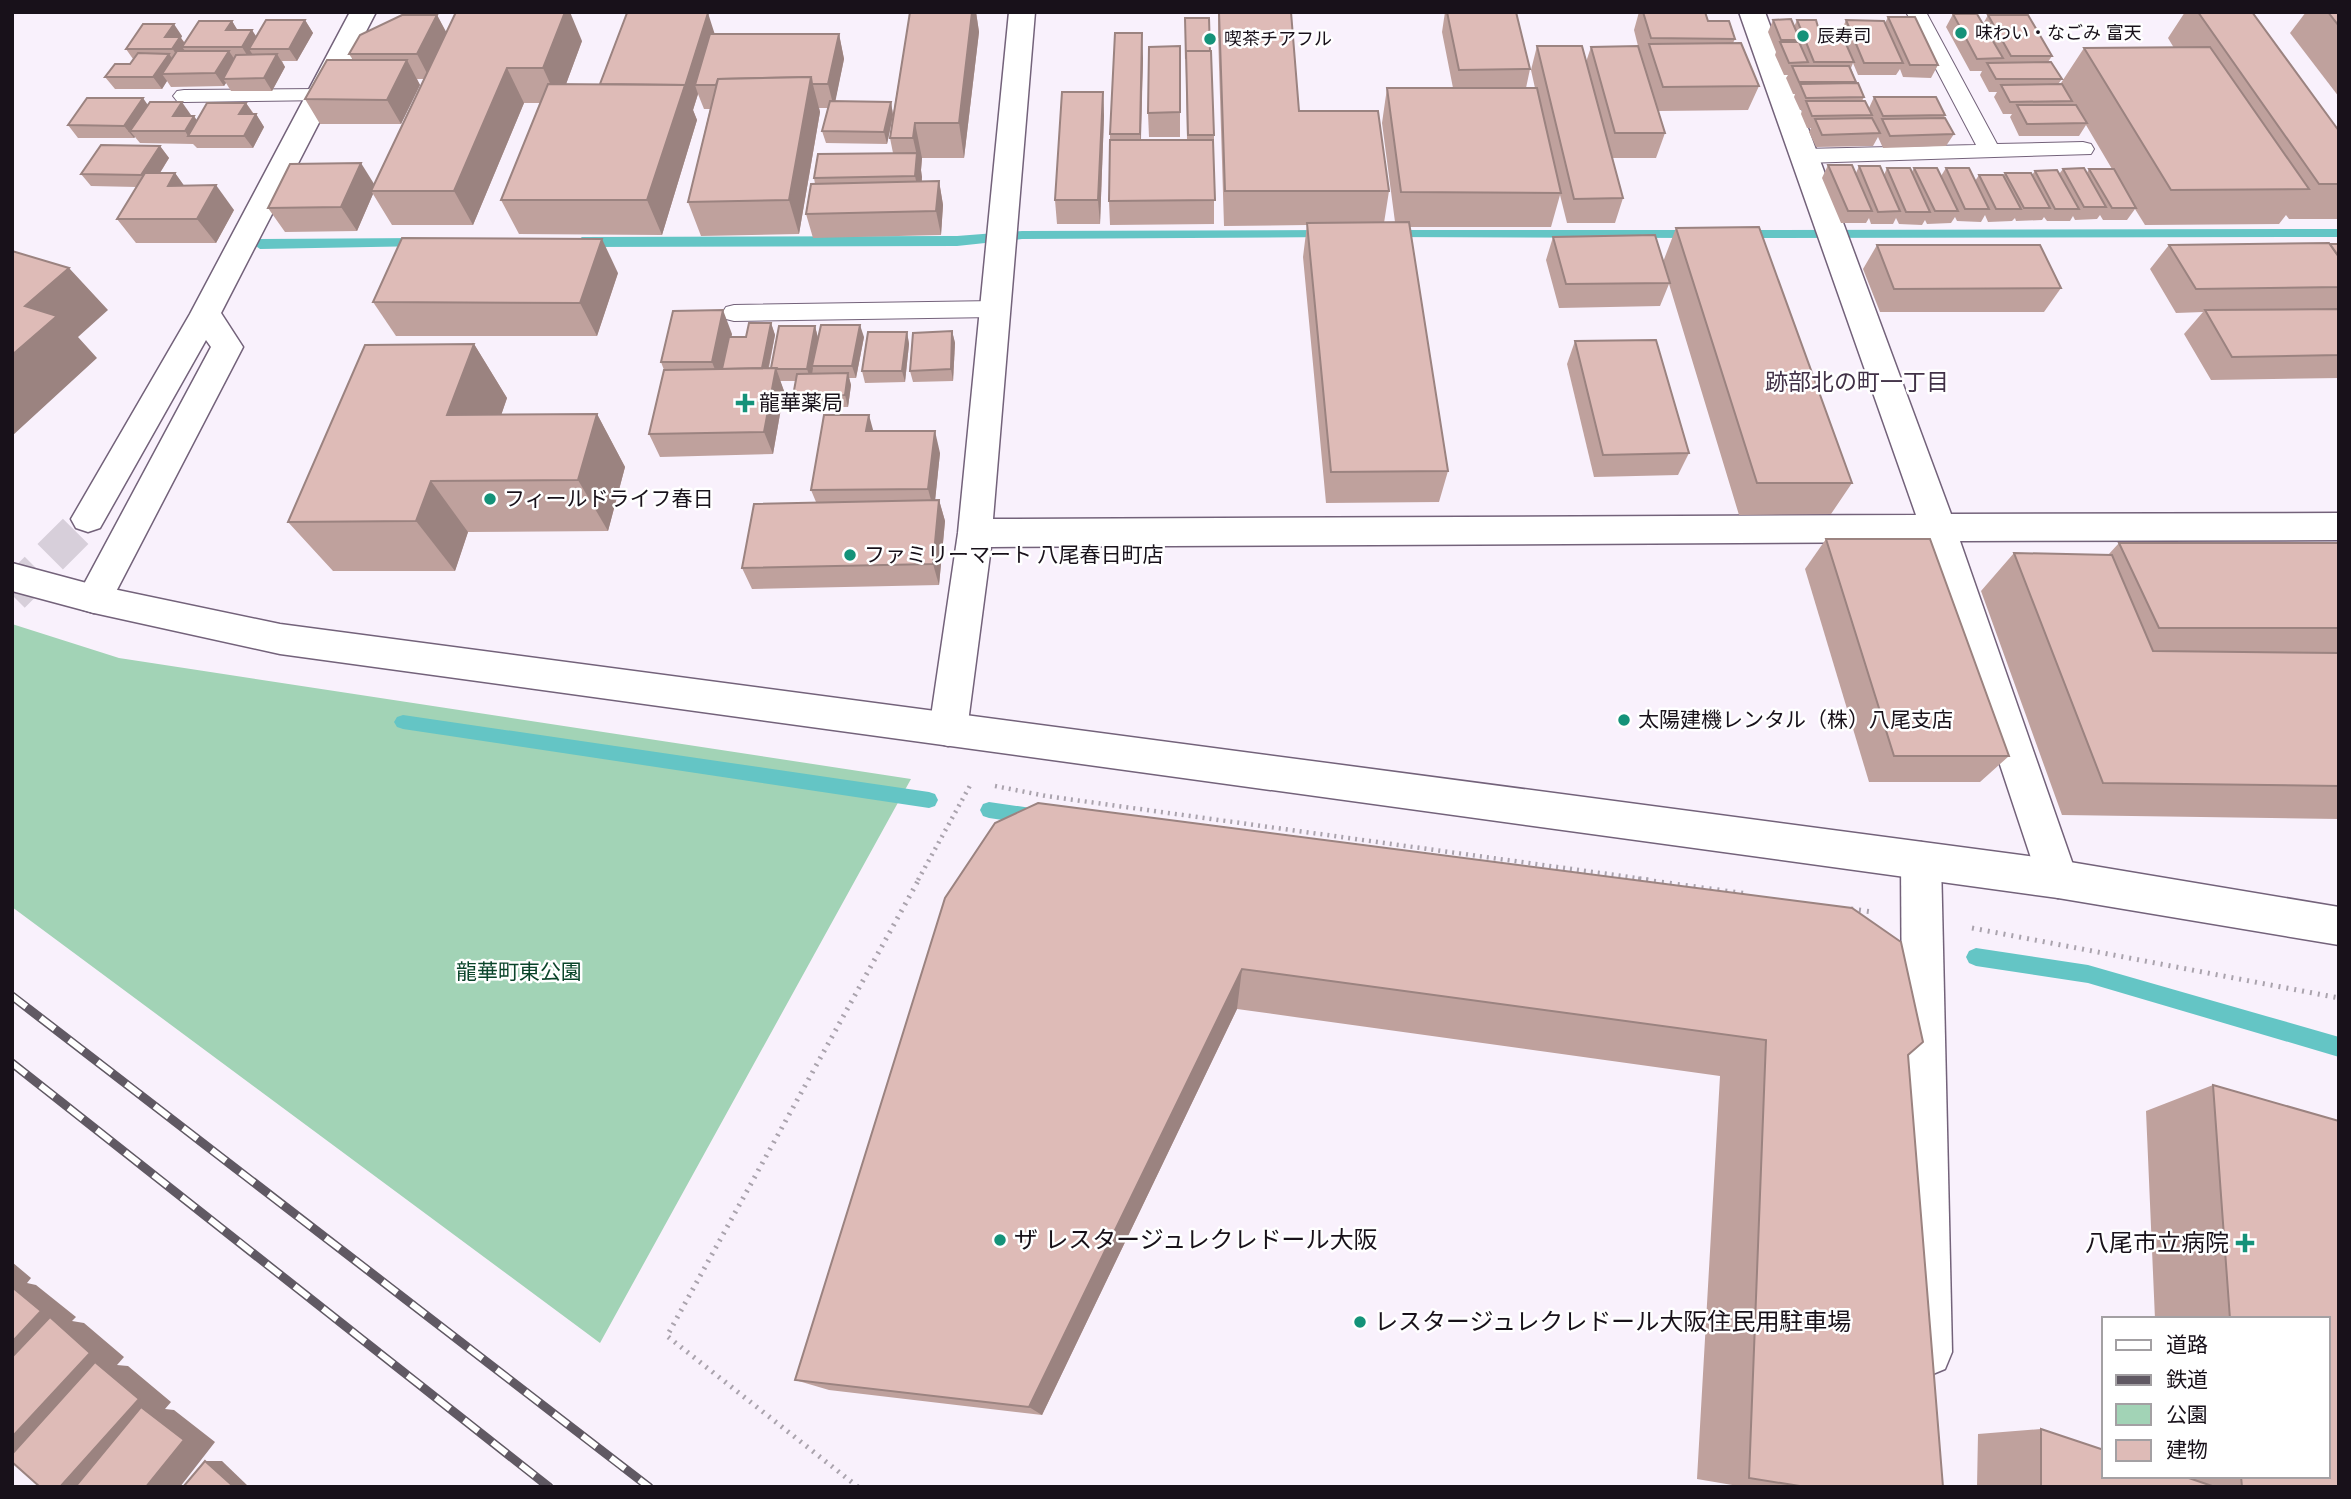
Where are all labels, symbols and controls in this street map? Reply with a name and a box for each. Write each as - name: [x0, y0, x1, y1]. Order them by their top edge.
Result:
- place label: 味わい・なごみ 富天: [1975, 21, 2142, 45]
- place label: 辰寿司: [1817, 24, 1871, 48]
- marker: 味わい・なごみ 富天: [1953, 25, 1969, 41]
- place label: 喫茶チアフル: [1224, 27, 1332, 51]
- marker: 辰寿司: [1795, 28, 1811, 44]
- marker: 喫茶チアフル: [1202, 31, 1218, 47]
- district label: 跡部北の町一丁目: [1765, 367, 1949, 398]
- place label: 龍華薬局: [759, 389, 843, 417]
- marker: 龍華薬局: [737, 395, 753, 411]
- place label: フィールドライフ春日: [504, 485, 714, 513]
- marker: フィールドライフ春日: [482, 491, 498, 507]
- place label: ファミリーマート 八尾春日町店: [864, 541, 1163, 569]
- marker: ファミリーマート 八尾春日町店: [842, 547, 858, 563]
- place label: 太陽建機レンタル（株）八尾支店: [1638, 706, 1953, 734]
- marker: 太陽建機レンタル（株）八尾支店: [1616, 712, 1632, 728]
- park label: 龍華町東公園: [456, 958, 582, 986]
- place label: ザ レスタージュレクレドール大阪: [1014, 1224, 1378, 1256]
- place label: 八尾市立病院: [2085, 1227, 2229, 1259]
- marker: ザ レスタージュレクレドール大阪: [992, 1232, 1008, 1248]
- marker: 八尾市立病院: [2235, 1233, 2255, 1253]
- place label: レスタージュレクレドール大阪住民用駐車場: [1374, 1306, 1851, 1338]
- marker: レスタージュレクレドール大阪住民用駐車場: [1352, 1314, 1368, 1330]
- legend: [2102, 1317, 2330, 1478]
- text: 道路: [2166, 1331, 2208, 1359]
- text: 鉄道: [2166, 1366, 2208, 1394]
- text: 公園: [2166, 1401, 2208, 1429]
- text: 建物: [2166, 1436, 2208, 1464]

